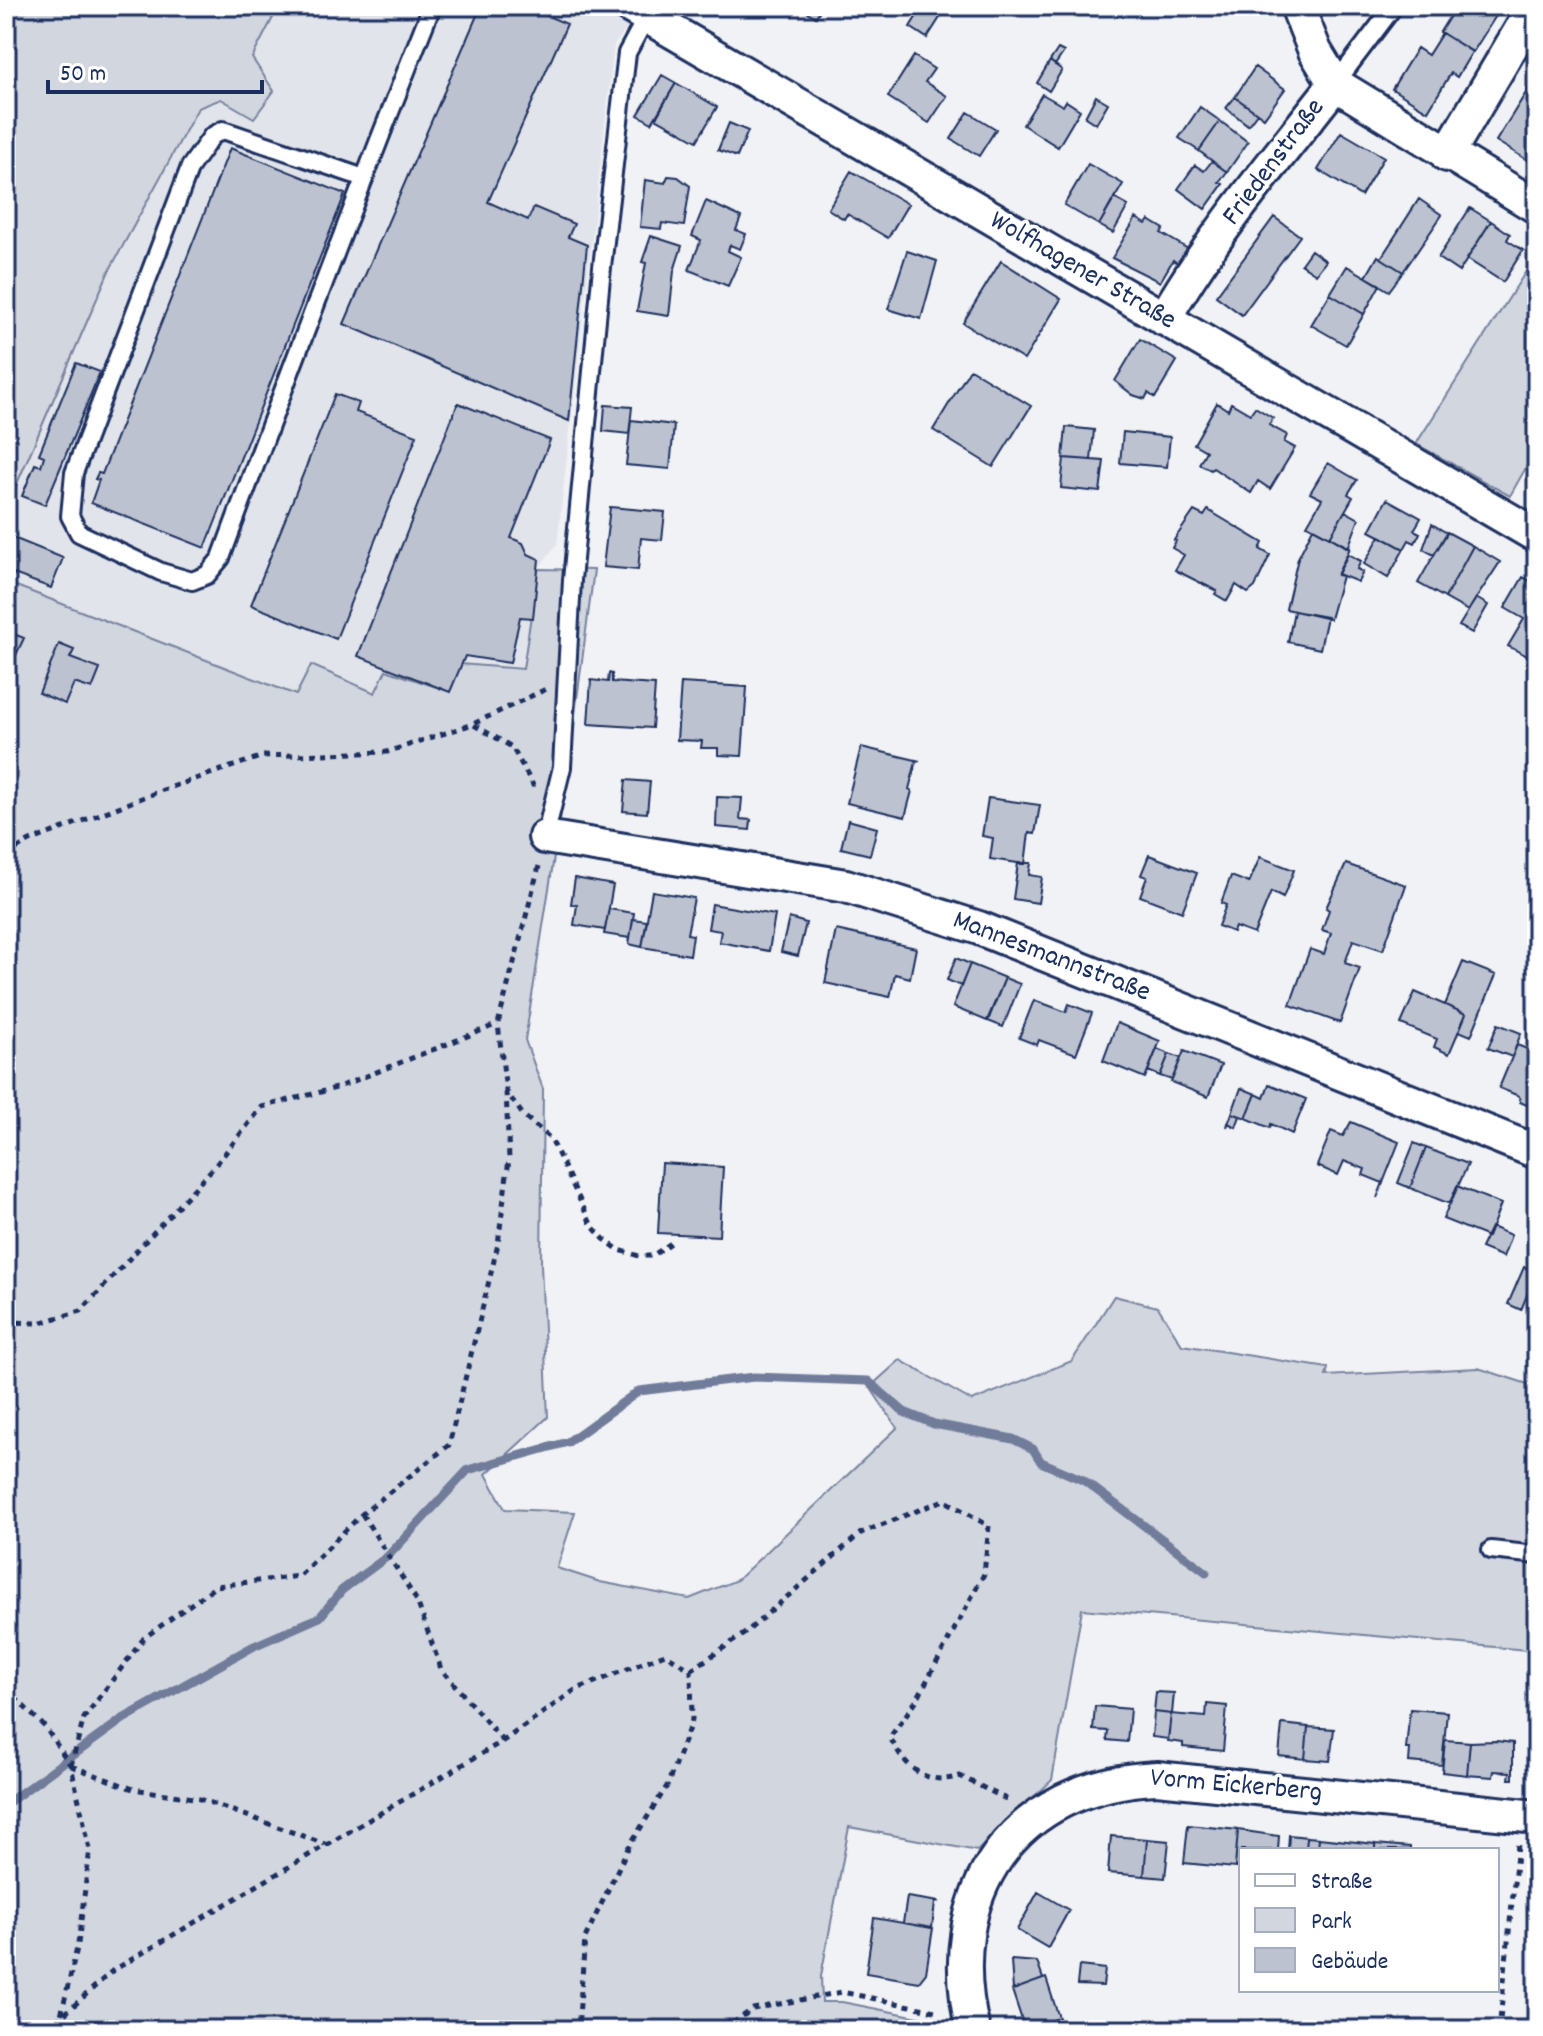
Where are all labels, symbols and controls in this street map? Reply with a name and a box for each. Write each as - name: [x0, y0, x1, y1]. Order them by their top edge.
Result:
- scale bar: [48, 44, 262, 94]
- text: 50 m: [60, 58, 106, 92]
- street label: Friedenstraße: [1214, 91, 1336, 235]
- street label: Wolfhagener Straße: [981, 202, 1183, 342]
- street label: Mannesmannstraße: [946, 902, 1156, 1014]
- street label: Vorm Eickerberg: [1148, 1760, 1324, 1814]
- legend: [1239, 1848, 1499, 1992]
- text: Straße: [1311, 1866, 1373, 1900]
- text: Park: [1311, 1906, 1352, 1940]
- text: Gebäude: [1311, 1946, 1388, 1980]

